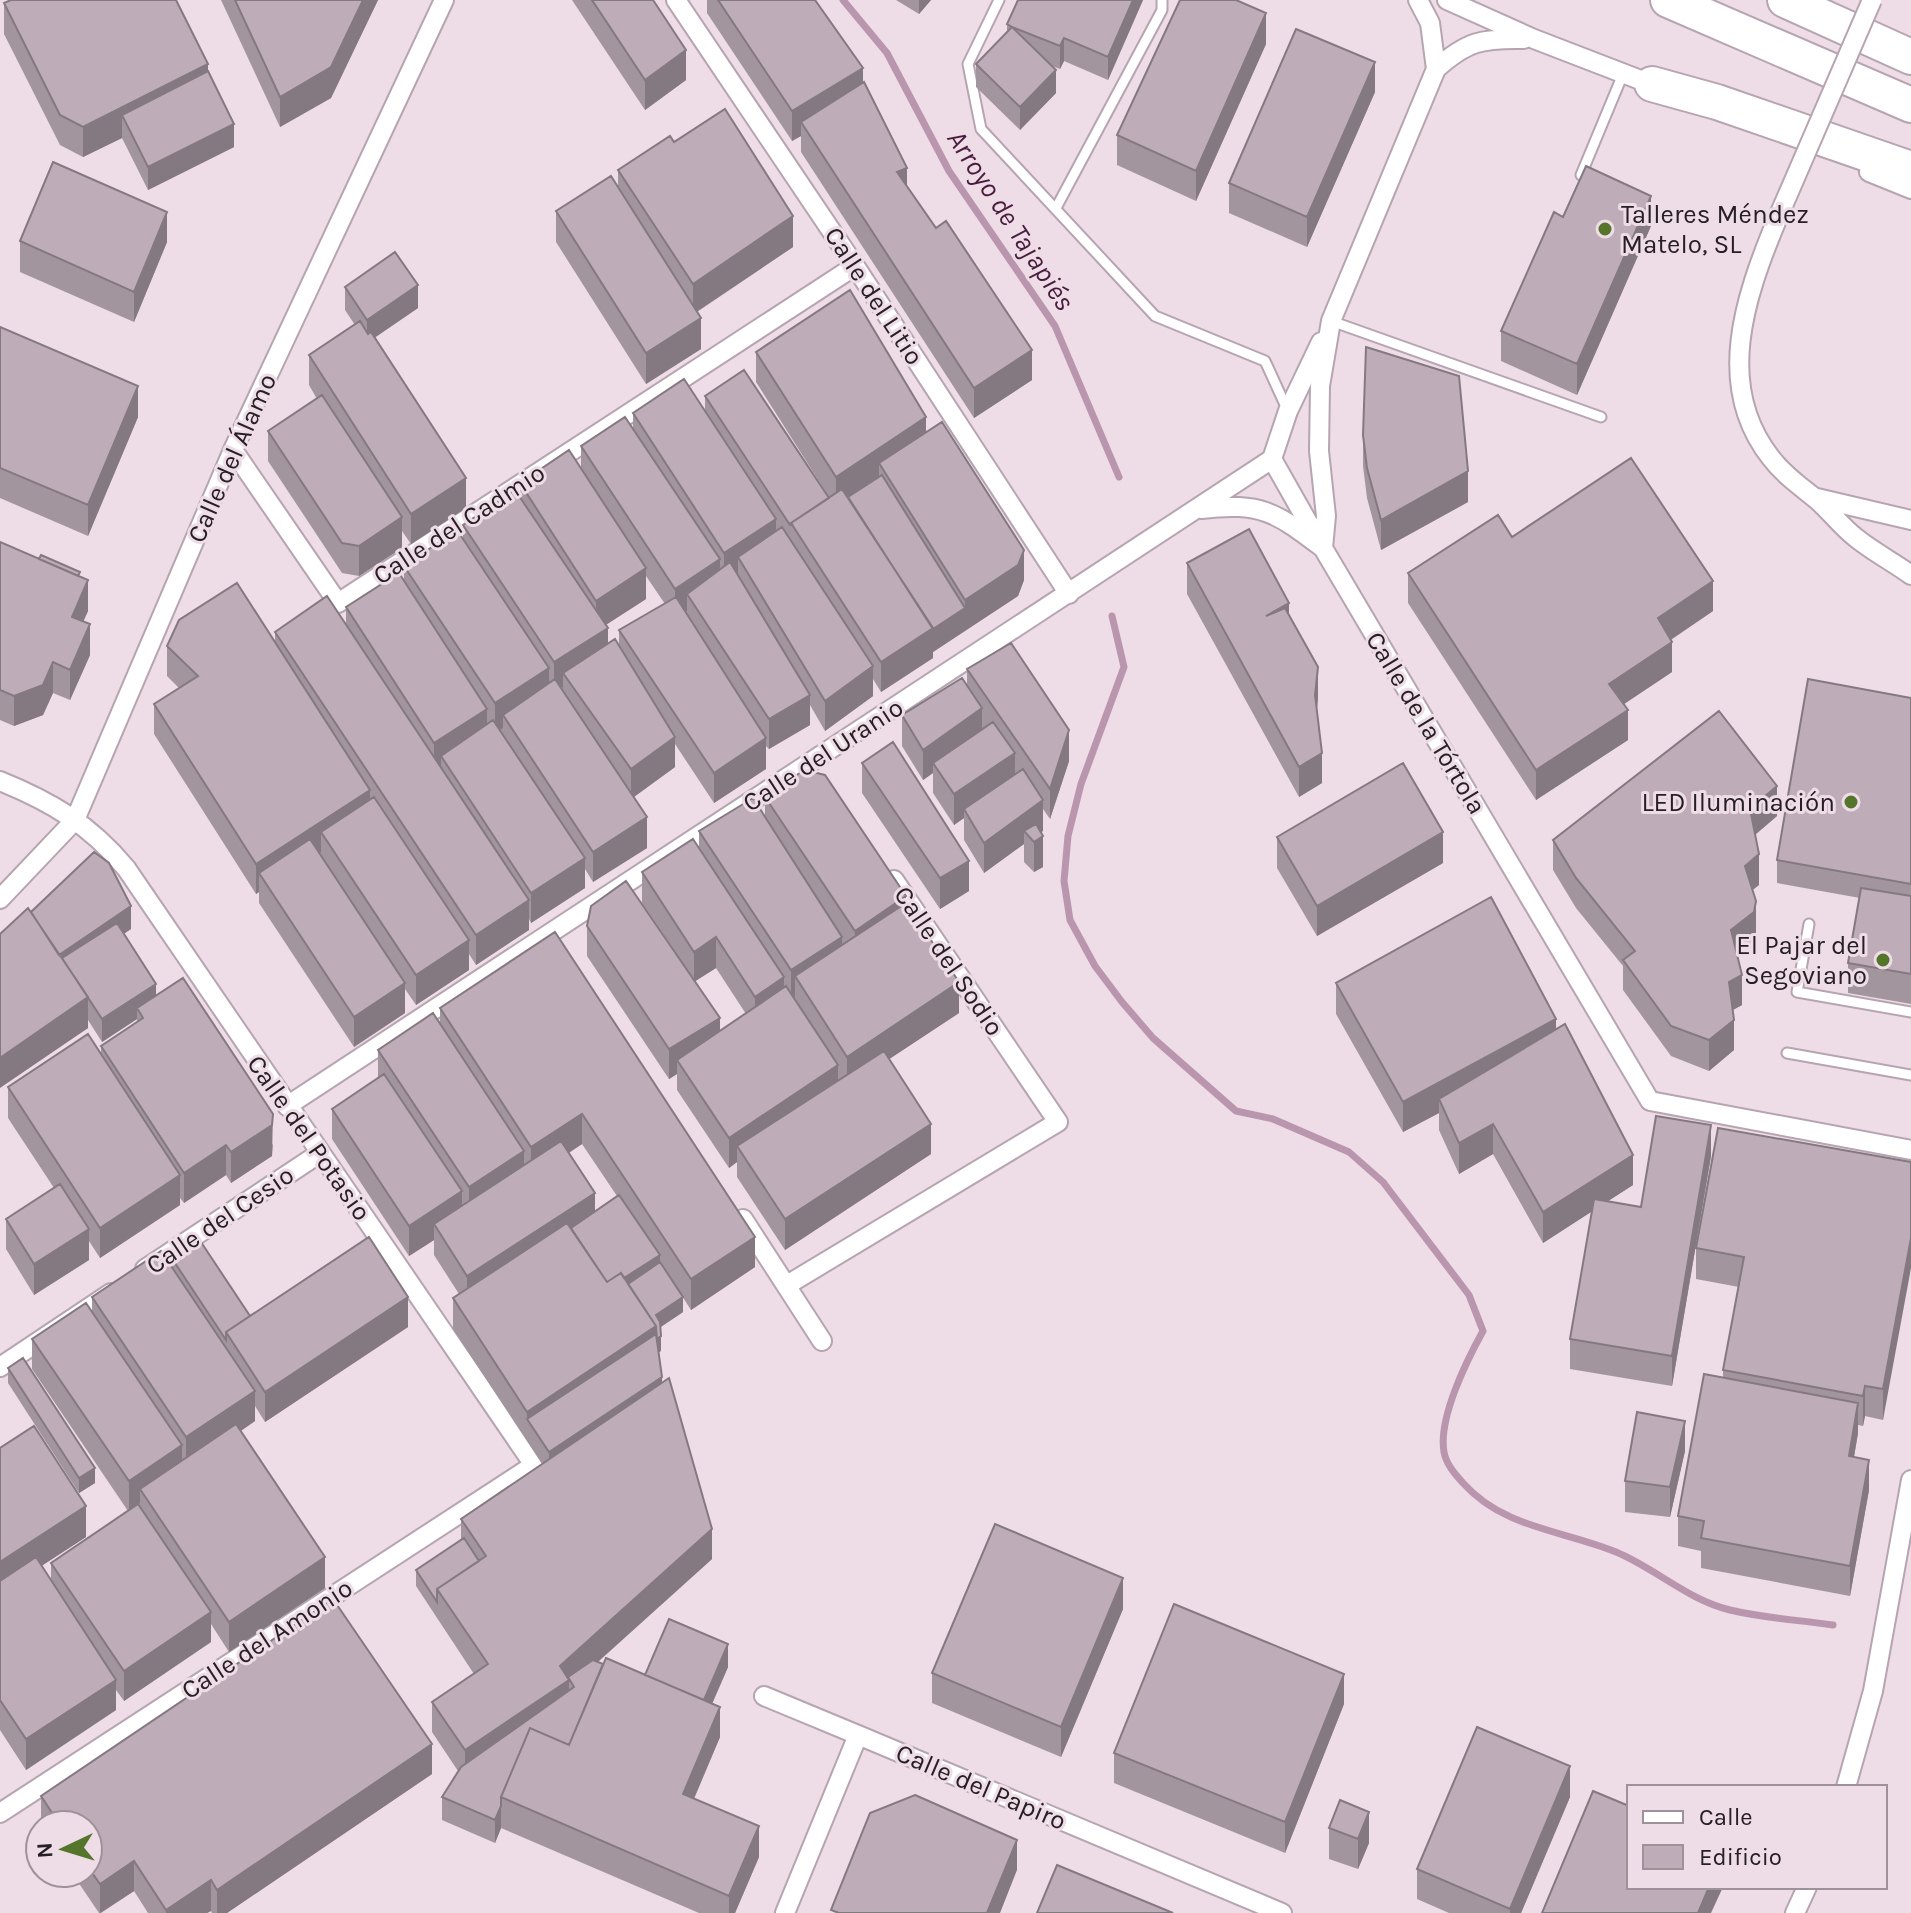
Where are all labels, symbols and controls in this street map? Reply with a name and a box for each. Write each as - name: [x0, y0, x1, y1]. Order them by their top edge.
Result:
- water label: Arroyo de Tajapiés: [940, 124, 1082, 316]
- place label: Talleres Méndez Matelo, SL: [1621, 199, 1809, 260]
- marker: Talleres Méndez Matelo, SL: [1596, 220, 1614, 238]
- street label: Calle del Litio: [818, 221, 930, 371]
- street label: Calle del Álamo: [180, 368, 283, 547]
- street label: Calle del Cadmio: [367, 457, 551, 591]
- street label: Calle de la Tórtola: [1359, 626, 1493, 820]
- street label: Calle del Uranio: [737, 692, 909, 818]
- place label: LED Iluminación: [1641, 787, 1835, 818]
- marker: LED Iluminación: [1842, 793, 1860, 811]
- street label: Calle del Sodio: [888, 880, 1010, 1042]
- place label: El Pajar del Segoviano: [1736, 930, 1867, 991]
- marker: El Pajar del Segoviano: [1874, 951, 1892, 969]
- street label: Calle del Potasio: [240, 1049, 378, 1227]
- street label: Calle del Cesio: [140, 1159, 300, 1281]
- street label: Calle del Amonio: [176, 1572, 358, 1706]
- street label: Calle del Papiro: [891, 1737, 1071, 1837]
- legend: [1627, 1785, 1887, 1889]
- text: Calle: [1699, 1803, 1753, 1831]
- north arrow: [24, 1809, 104, 1889]
- text: N: [32, 1842, 59, 1859]
- text: Edificio: [1699, 1843, 1782, 1871]

